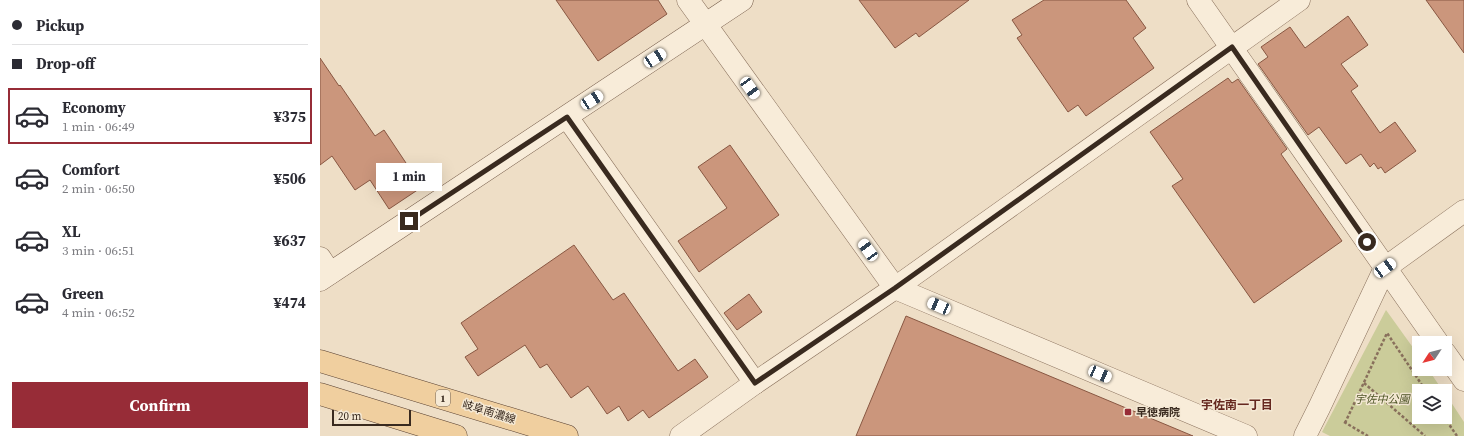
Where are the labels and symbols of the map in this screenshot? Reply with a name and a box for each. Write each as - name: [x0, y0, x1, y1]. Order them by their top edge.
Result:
- car: [642, 46, 668, 70]
- car: [738, 75, 762, 101]
- car: [579, 88, 605, 112]
- callout: 1 min: [376, 163, 442, 191]
- route end: [400, 212, 418, 230]
- route start: [1358, 233, 1376, 251]
- car: [856, 237, 880, 263]
- car: [1372, 256, 1398, 280]
- car: [926, 296, 952, 316]
- north arrow: [1412, 336, 1452, 376]
- car: [1087, 364, 1113, 384]
- road number: 1: [436, 390, 450, 406]
- park label: 宇佐中公園: [1355, 392, 1411, 407]
- street label: 岐阜南濃線: [461, 397, 517, 427]
- district label: 宇佐南一丁目: [1201, 397, 1273, 413]
- place label: 早徳病院: [1136, 405, 1180, 420]
- marker: 早徳病院: [1123, 407, 1133, 417]
- scale bar: [332, 408, 411, 427]

